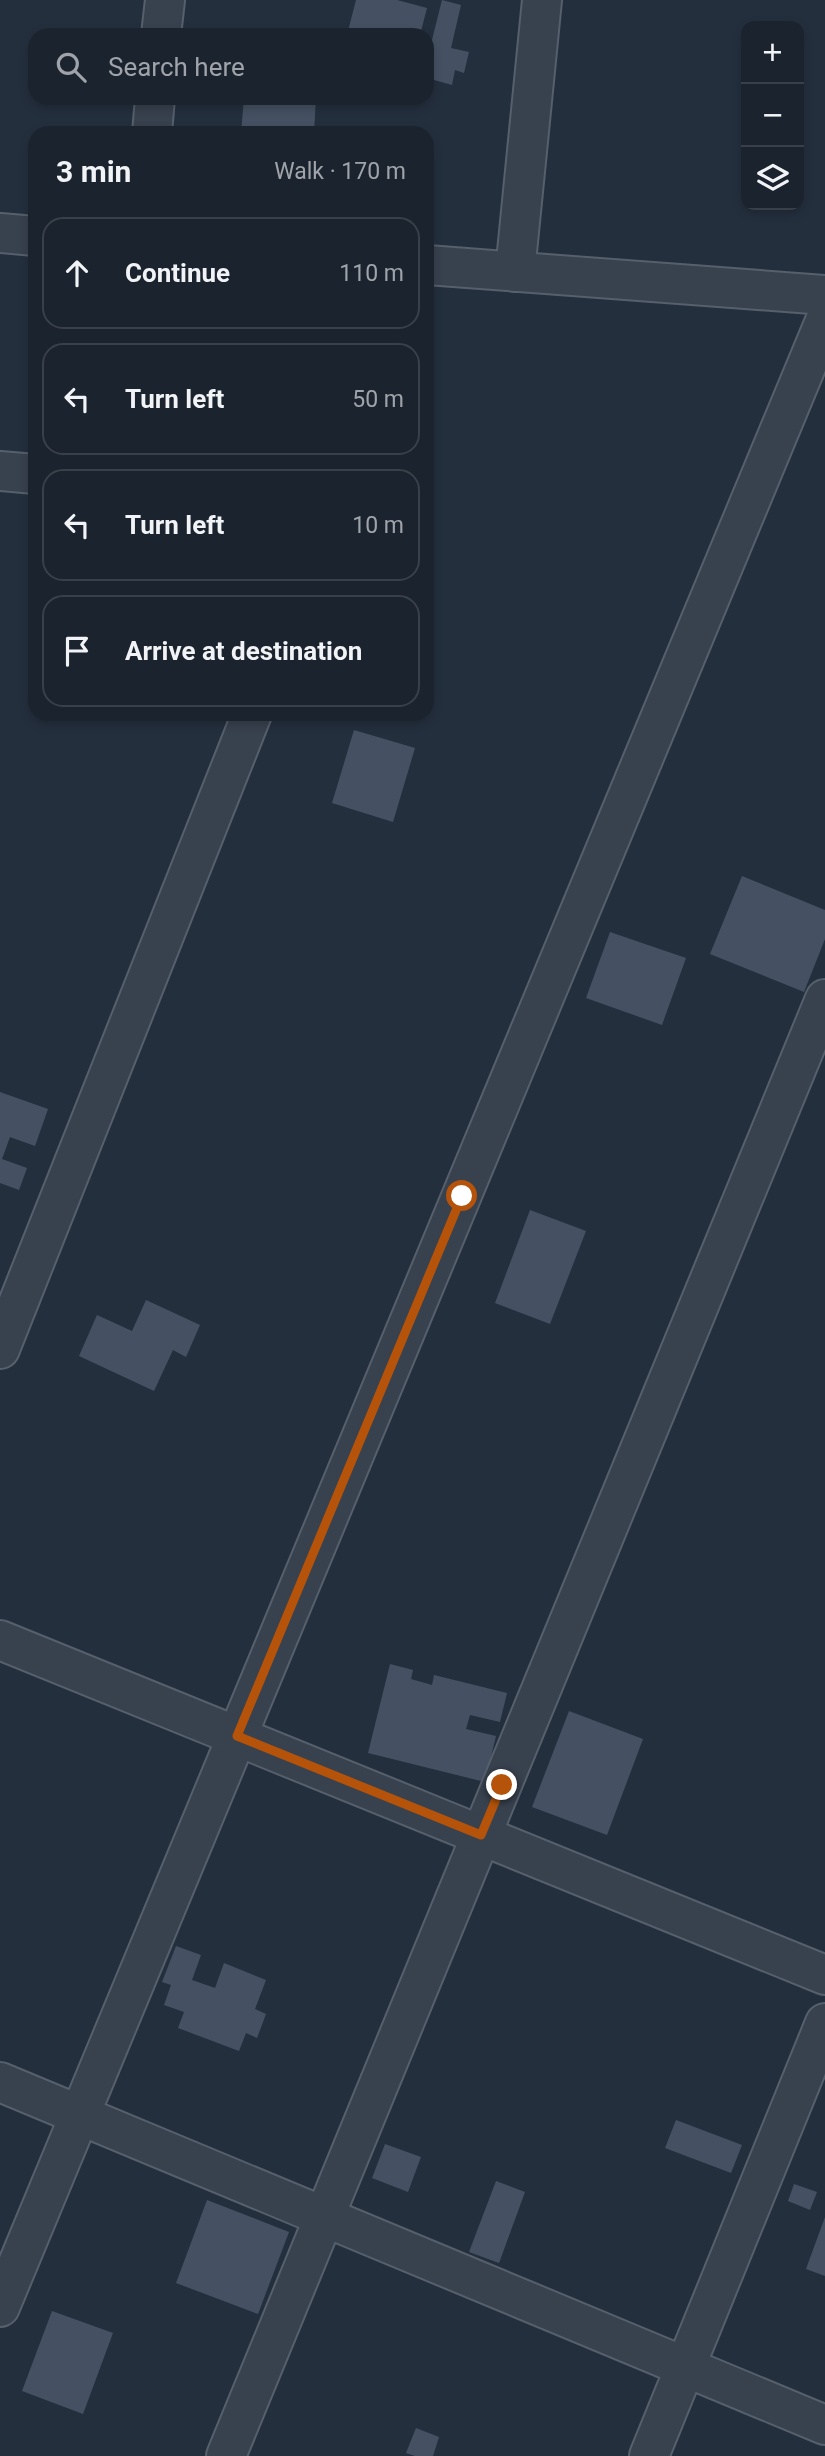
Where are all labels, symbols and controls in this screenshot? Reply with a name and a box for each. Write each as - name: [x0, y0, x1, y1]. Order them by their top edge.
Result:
- map controls: [741, 21, 804, 210]
- button: +: [741, 21, 804, 84]
- search box: [28, 28, 434, 105]
- icon: search: [52, 48, 90, 86]
- text: Search here: [108, 52, 245, 82]
- button: −: [741, 84, 804, 147]
- button: layers: [741, 147, 804, 210]
- text: 3 min: [56, 154, 131, 189]
- text: Walk · 170 m: [274, 158, 406, 185]
- icon: ahead: [58, 254, 96, 292]
- text: Continue: [125, 258, 230, 288]
- text: 110 m: [339, 260, 404, 287]
- icon: left: [58, 380, 96, 418]
- text: Turn left: [125, 384, 224, 414]
- text: 50 m: [352, 386, 404, 413]
- icon: left: [58, 506, 96, 544]
- text: Turn left: [125, 510, 224, 540]
- text: 10 m: [352, 512, 404, 539]
- icon: arrive: [58, 632, 96, 670]
- text: Arrive at destination: [125, 636, 362, 666]
- route start: [446, 1180, 477, 1211]
- route end: [486, 1769, 517, 1800]

